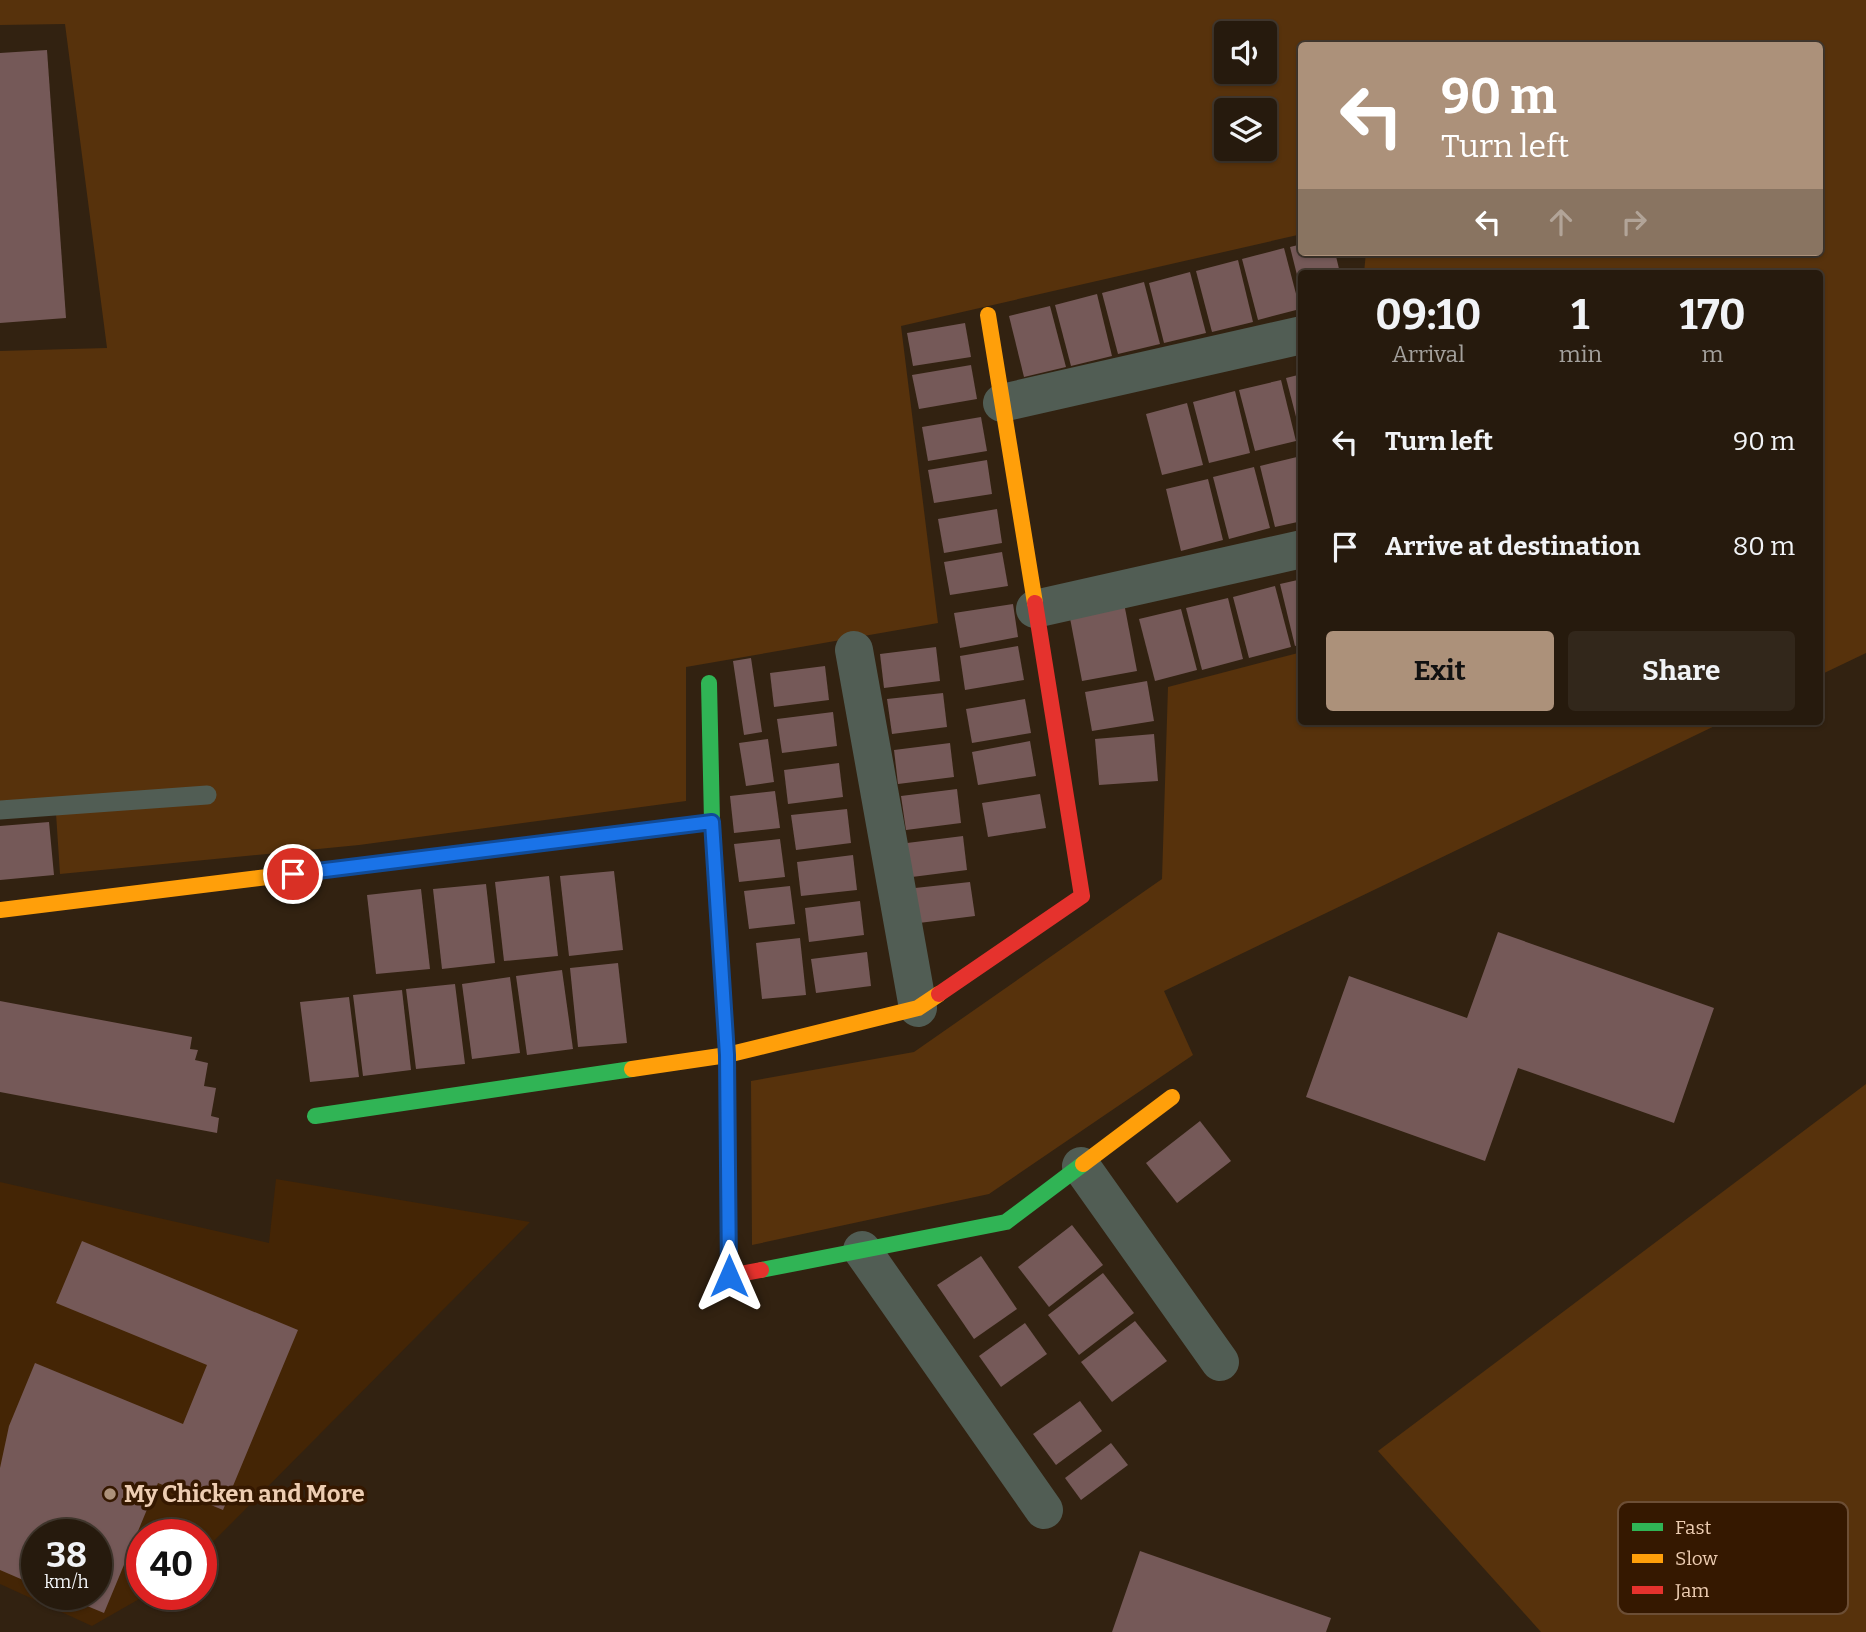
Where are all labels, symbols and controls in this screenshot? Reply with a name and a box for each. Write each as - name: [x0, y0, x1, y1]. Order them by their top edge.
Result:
- map controls: [1214, 21, 1277, 161]
- button: sound: [1214, 21, 1277, 84]
- text: 90 m: [1441, 67, 1557, 126]
- icon: left: [1326, 70, 1417, 161]
- button: layers: [1214, 98, 1277, 161]
- text: Turn left: [1441, 127, 1569, 165]
- icon: left: [1469, 203, 1507, 241]
- icon: ahead: [1542, 203, 1580, 241]
- icon: right: [1615, 203, 1653, 241]
- text: 09:10: [1375, 290, 1481, 340]
- text: 1: [1571, 290, 1589, 340]
- text: 170: [1679, 290, 1746, 340]
- text: Arrival: [1392, 340, 1465, 368]
- text: min: [1559, 340, 1602, 368]
- text: m: [1702, 340, 1724, 368]
- icon: left: [1326, 423, 1364, 461]
- text: Turn left: [1385, 426, 1493, 457]
- text: 90 m: [1733, 426, 1795, 457]
- icon: arrive: [1326, 528, 1364, 566]
- text: Arrive at destination: [1385, 531, 1640, 562]
- text: 80 m: [1733, 531, 1795, 562]
- button: Exit: [1326, 631, 1554, 711]
- button: Share: [1568, 631, 1795, 711]
- pin: [263, 844, 323, 904]
- icon: arrive: [274, 855, 312, 893]
- position arrow: [692, 1239, 766, 1313]
- place label: My Chicken and More: [124, 1480, 365, 1508]
- marker: My Chicken and More: [102, 1486, 118, 1502]
- legend: [1618, 1502, 1848, 1614]
- text: Fast: [1675, 1516, 1712, 1539]
- speed limit sign: 40: [126, 1519, 217, 1610]
- text: 38: [46, 1534, 87, 1576]
- text: Slow: [1675, 1547, 1718, 1570]
- text: km/h: [44, 1571, 89, 1593]
- text: Jam: [1674, 1579, 1709, 1602]

